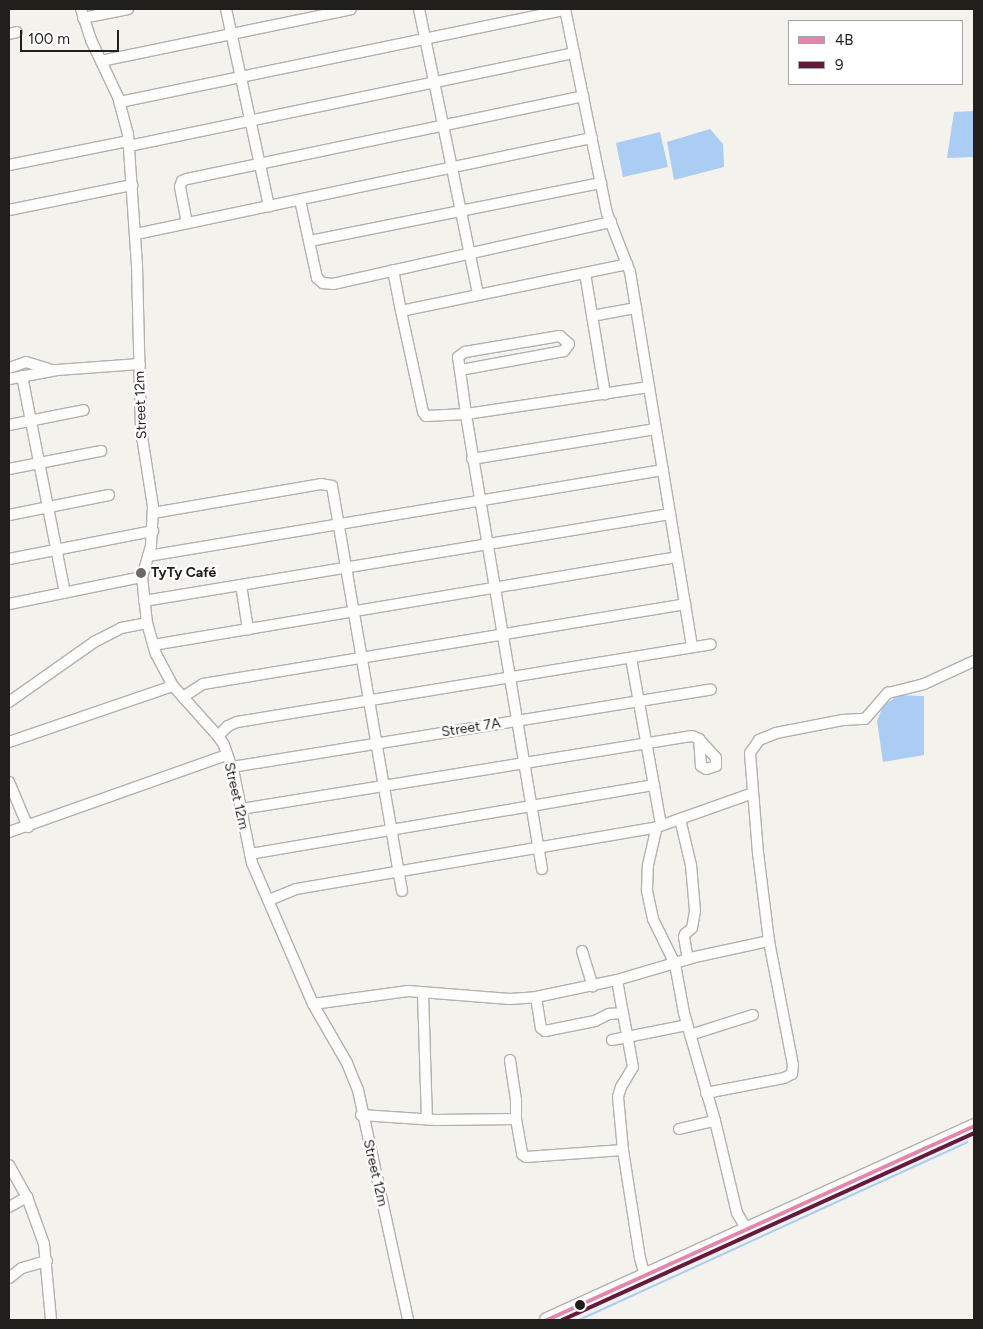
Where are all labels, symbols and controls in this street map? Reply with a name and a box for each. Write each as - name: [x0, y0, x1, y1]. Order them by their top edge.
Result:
- scale bar: [22, 20, 121, 52]
- legend: [788, 20, 963, 85]
- text: 100 m: [28, 30, 70, 48]
- text: 4B: [835, 31, 853, 49]
- text: 9: [835, 56, 844, 74]
- street label: Street 12m: [131, 371, 151, 439]
- place label: TyTy Café: [151, 565, 216, 581]
- marker: TyTy Café: [135, 567, 147, 579]
- street label: Street 7A: [440, 715, 502, 741]
- street label: Street 12m: [220, 761, 252, 831]
- street label: Street 12m: [359, 1138, 391, 1208]
- unlabelled marker: [575, 1300, 585, 1310]

